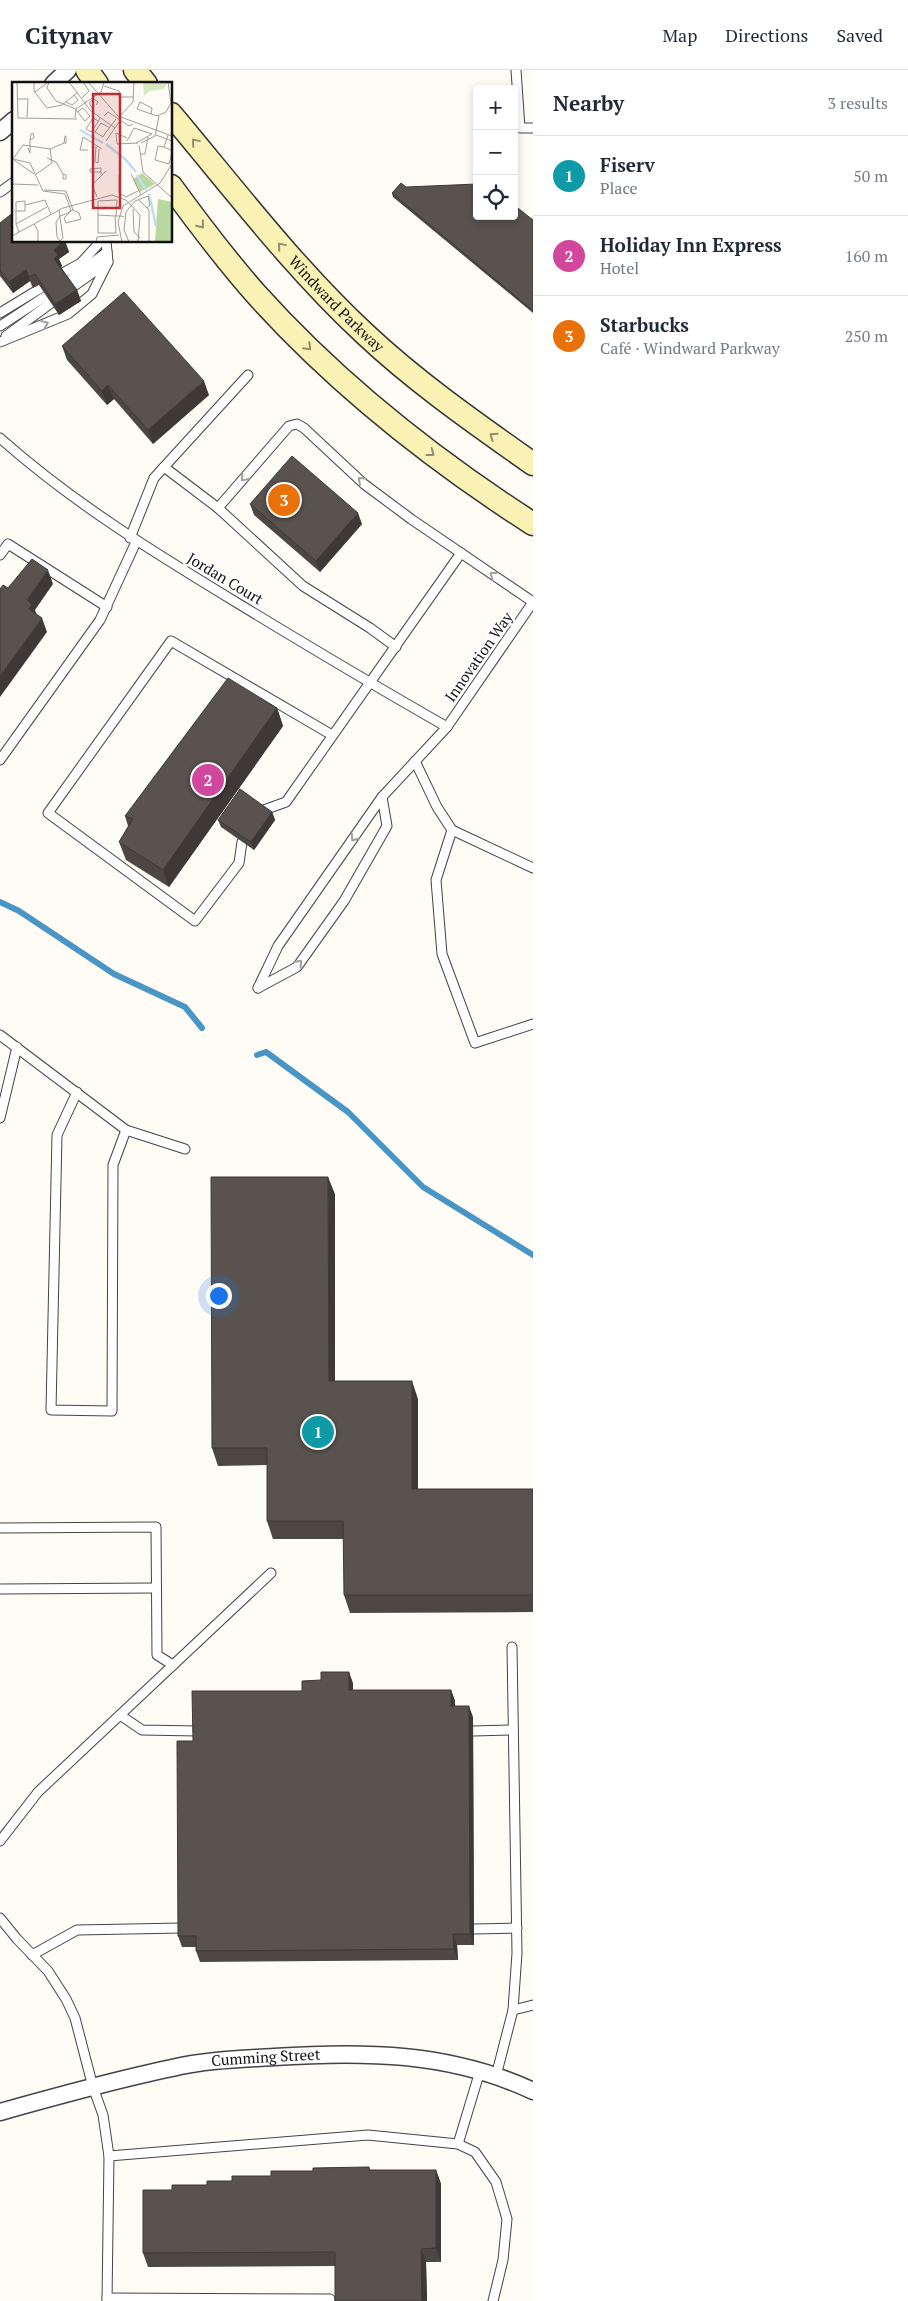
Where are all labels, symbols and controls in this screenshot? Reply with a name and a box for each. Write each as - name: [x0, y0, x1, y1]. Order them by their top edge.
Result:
- text: Citynav: [25, 19, 112, 51]
- text: Map: [662, 23, 697, 47]
- text: Directions: [725, 23, 808, 47]
- text: Saved: [836, 23, 883, 47]
- inset map: [12, 82, 172, 242]
- map controls: [473, 85, 518, 220]
- button: +: [473, 85, 518, 130]
- text: Nearby: [553, 89, 624, 117]
- text: 3 results: [828, 92, 888, 114]
- button: −: [473, 130, 518, 175]
- one-way arrow: [192, 139, 200, 148]
- text: Fiserv: [600, 152, 655, 177]
- text: 1: [564, 165, 574, 187]
- text: 50 m: [853, 165, 888, 187]
- button: locate: [473, 175, 518, 220]
- text: Place: [600, 177, 638, 199]
- one-way arrow: [195, 219, 203, 228]
- text: Holiday Inn Express: [600, 232, 782, 257]
- one-way arrow: [278, 243, 287, 252]
- text: 2: [564, 245, 574, 267]
- text: 160 m: [845, 245, 888, 267]
- street label: Windward Parkway: [285, 251, 389, 356]
- text: Hotel: [600, 257, 639, 279]
- text: Starbucks: [600, 312, 689, 337]
- one-way arrow: [40, 319, 49, 330]
- text: 3: [564, 325, 574, 347]
- text: 250 m: [845, 325, 888, 347]
- text: Café · Windward Parkway: [600, 337, 780, 359]
- one-way arrow: [302, 341, 311, 350]
- one-way arrow: [489, 433, 499, 442]
- one-way arrow: [425, 447, 435, 456]
- one-way arrow: [241, 473, 250, 482]
- one-way arrow: [357, 477, 366, 486]
- pin: 3: [268, 481, 300, 519]
- street label: Jordan Court: [184, 548, 268, 609]
- one-way arrow: [489, 572, 498, 581]
- street label: Innovation Way: [440, 607, 517, 705]
- pin: 2: [192, 761, 224, 799]
- one-way arrow: [351, 832, 360, 841]
- one-way arrow: [293, 959, 302, 968]
- your location: [206, 1283, 232, 1309]
- pin: 1: [302, 1413, 334, 1451]
- street label: Cumming Street: [210, 2044, 321, 2070]

